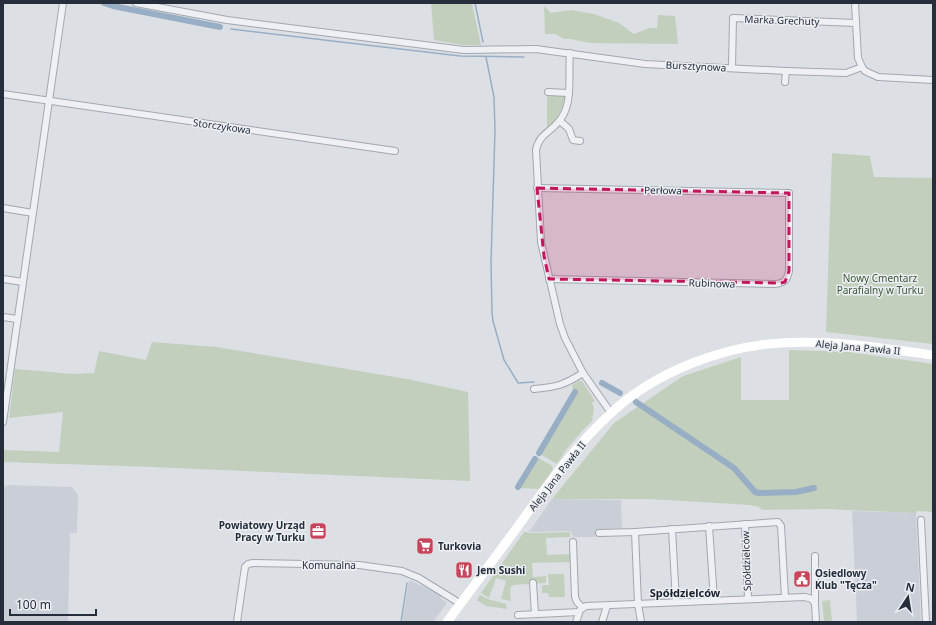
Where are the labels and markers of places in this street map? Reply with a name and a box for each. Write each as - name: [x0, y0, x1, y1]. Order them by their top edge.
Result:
- place label: Powiatowy Urząd Pracy w Turku: [219, 518, 305, 544]
- office icon: Powiatowy Urząd Pracy w Turku: [308, 521, 328, 541]
- supermarket icon: Turkovia: [415, 536, 435, 556]
- place label: Turkovia: [438, 539, 481, 553]
- restaurant icon: Jem Sushi: [454, 560, 474, 580]
- place label: Jem Sushi: [476, 563, 525, 577]
- place label: Osiedlowy Klub "Tęcza": [815, 566, 877, 592]
- public building icon: Osiedlowy Klub "Tęcza": [792, 569, 812, 589]

